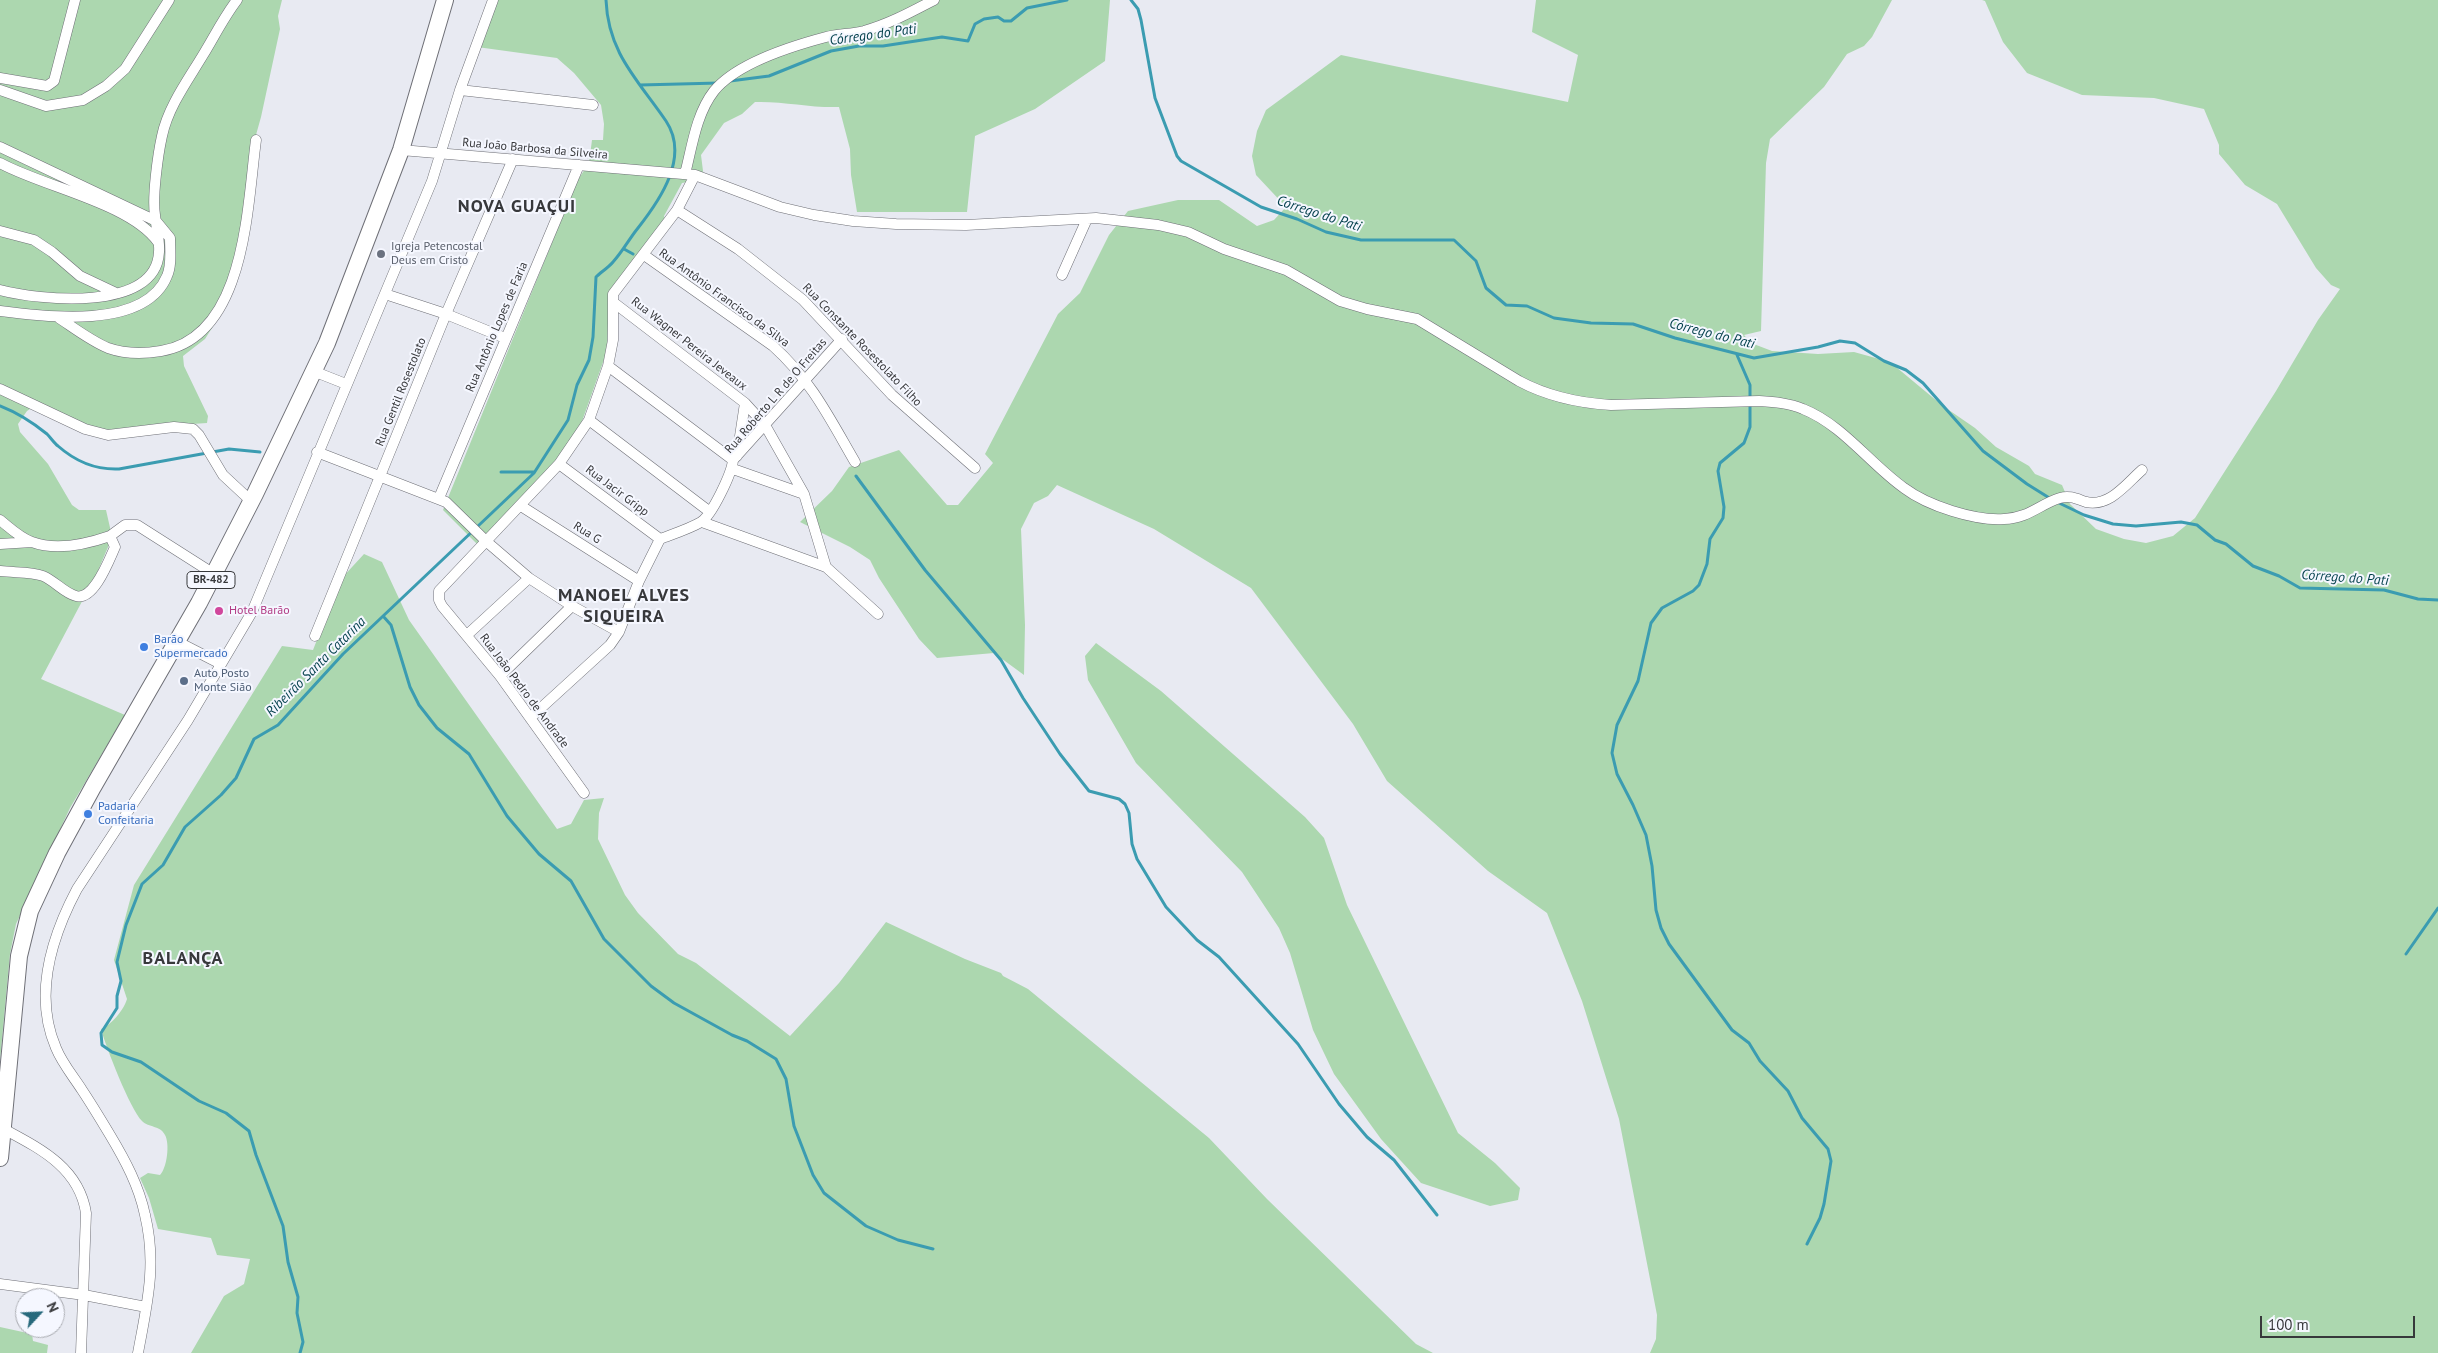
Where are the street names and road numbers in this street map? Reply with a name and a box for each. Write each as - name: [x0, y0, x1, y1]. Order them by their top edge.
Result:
- street label: Rua João Barbosa da Silveira: [462, 135, 608, 163]
- street label: Rua Antônio Francisco da Silva: [656, 246, 792, 350]
- street label: Rua Antônio Lopes de Faria: [463, 260, 531, 394]
- street label: Rua Constante Rosestolato Filho: [799, 280, 925, 410]
- street label: Rua Wagner Pereira Jeveaux: [628, 294, 750, 394]
- street label: Rua Roberto L R de O Freitas: [722, 335, 830, 457]
- street label: Rua Gentil Rosestolato: [373, 336, 429, 448]
- street label: Rua Jacir Gripp: [582, 462, 652, 520]
- street label: Rua G: [570, 519, 604, 547]
- road number: BR-482: [187, 572, 235, 588]
- street label: Rua João Pedro de Andrade: [476, 631, 572, 751]

